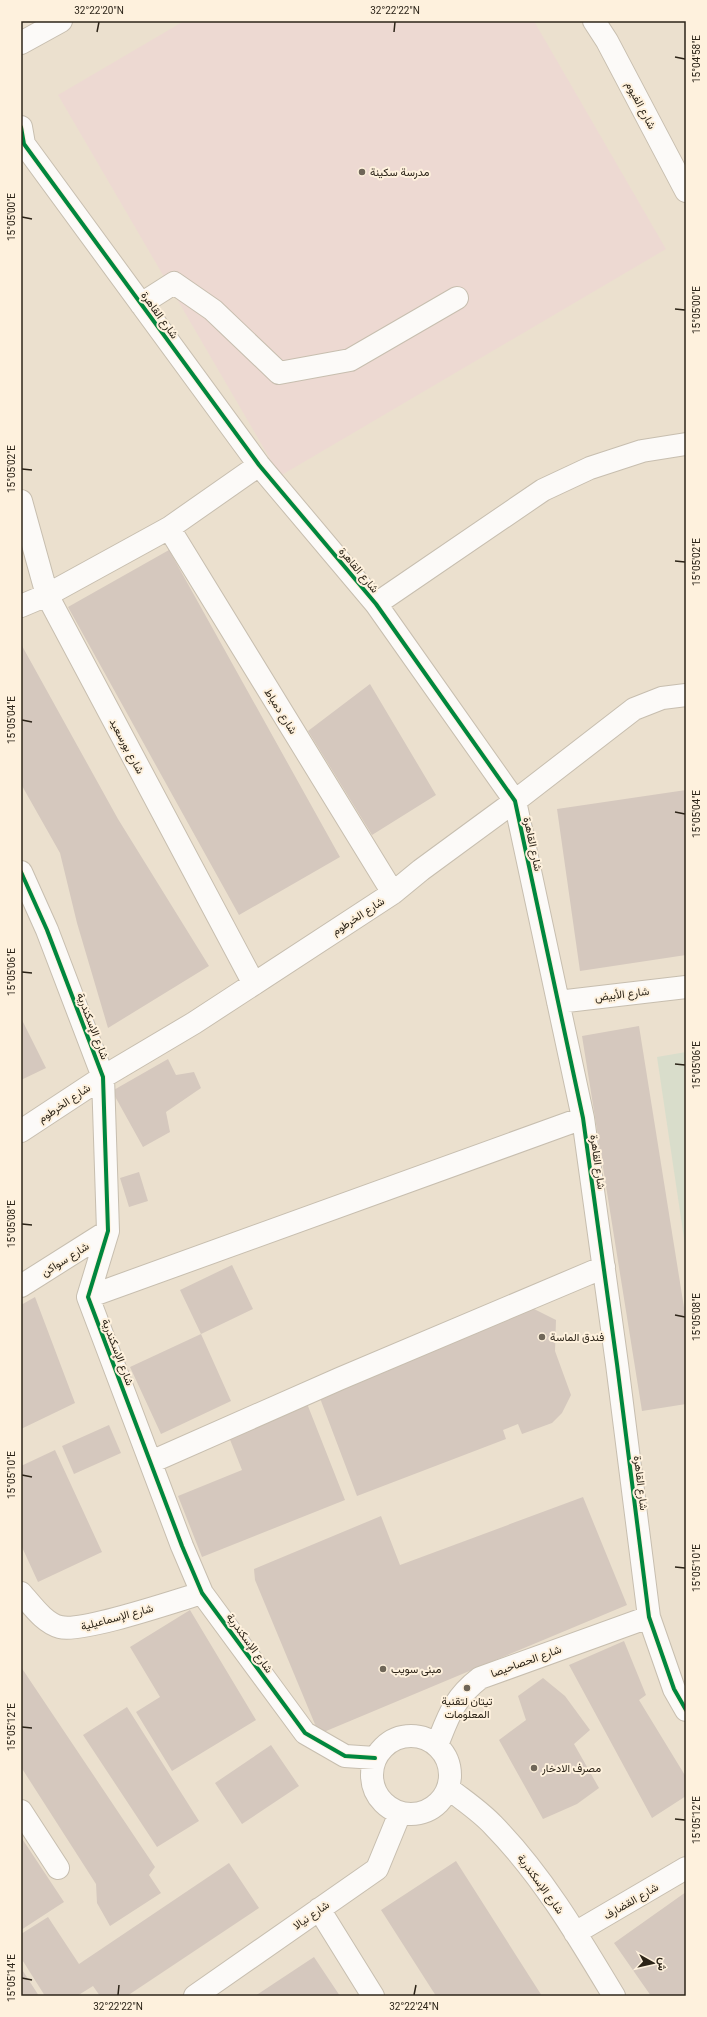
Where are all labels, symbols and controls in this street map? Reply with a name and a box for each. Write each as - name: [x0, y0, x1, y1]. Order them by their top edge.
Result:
- text: 32°22'20"N: [74, 5, 124, 16]
- text: 32°22'22"N: [370, 5, 420, 16]
- text: 15°04'58"E: [691, 35, 702, 83]
- street label: شارع الفيوم: [622, 79, 659, 132]
- place label: مدرسة سكينة: [370, 166, 430, 179]
- marker: مدرسة سكينة: [357, 167, 367, 177]
- text: 15°05'00"E: [6, 193, 17, 241]
- text: 15°05'00"E: [691, 286, 702, 334]
- street label: شارع القاهرة: [137, 289, 181, 342]
- text: 15°05'02"E: [6, 445, 17, 493]
- text: 15°05'02"E: [691, 538, 702, 586]
- street label: شارع القاهرة: [335, 545, 382, 596]
- street label: شارع دمياط: [261, 686, 300, 737]
- text: 15°05'04"E: [6, 696, 17, 744]
- street label: شارع بورسعيد: [106, 716, 147, 777]
- text: 15°05'04"E: [691, 790, 702, 838]
- street label: شارع القاهرة: [519, 816, 545, 873]
- street label: شارع الخرطوم: [330, 894, 388, 939]
- text: 15°05'06"E: [6, 948, 17, 996]
- street label: شارع الأبيض: [594, 985, 651, 1005]
- street label: شارع الإسكندرية: [73, 991, 111, 1062]
- text: 15°05'06"E: [691, 1041, 702, 1089]
- street label: شارع الخرطوم: [36, 1081, 94, 1126]
- street label: شارع القاهرة: [586, 1134, 608, 1191]
- text: 15°05'08"E: [6, 1200, 17, 1248]
- street label: شارع سواكن: [39, 1239, 92, 1280]
- text: 15°05'08"E: [691, 1293, 702, 1341]
- street label: شارع الإسكندرية: [98, 1317, 136, 1388]
- place label: فندق الماسة: [550, 1331, 604, 1344]
- marker: فندق الماسة: [537, 1332, 547, 1342]
- text: 15°05'10"E: [6, 1451, 17, 1499]
- street label: شارع القاهرة: [630, 1455, 650, 1512]
- text: 15°05'10"E: [691, 1544, 702, 1592]
- street label: شارع الإسماعيلية: [79, 1601, 155, 1634]
- street label: شارع الإسكندرية: [223, 1611, 276, 1676]
- street label: شارع الحصاحيصا: [489, 1643, 564, 1681]
- place label: مبنى سويب: [391, 1663, 442, 1676]
- marker: مبنى سويب: [378, 1664, 388, 1674]
- marker: تيتان لتقنية المعلومات: [462, 1683, 472, 1693]
- place label: تيتان لتقنية المعلومات: [442, 1695, 493, 1721]
- text: 15°05'12"E: [6, 1703, 17, 1751]
- place label: مصرف الادخار: [541, 1762, 601, 1775]
- marker: مصرف الادخار: [529, 1763, 539, 1773]
- text: 15°05'12"E: [691, 1796, 702, 1844]
- street label: شارع الإسكندرية: [514, 1852, 567, 1917]
- street label: شارع القضارف: [602, 1880, 662, 1923]
- street label: شارع نيالا: [291, 1898, 333, 1933]
- north arrow: [633, 1943, 673, 1983]
- text: 15°05'14"E: [6, 1954, 17, 2002]
- text: ش: [655, 1957, 670, 1972]
- text: 32°22'22"N: [93, 2001, 143, 2012]
- text: 32°22'24"N: [389, 2001, 439, 2012]

